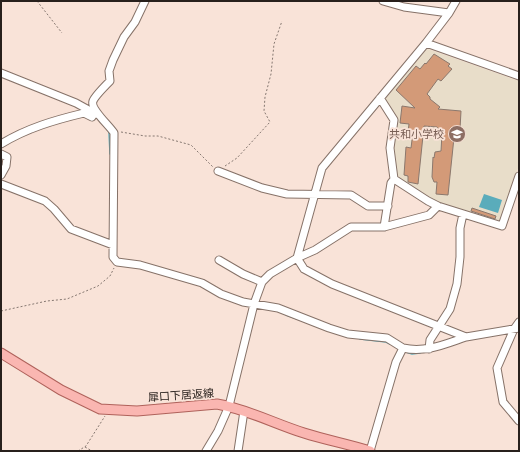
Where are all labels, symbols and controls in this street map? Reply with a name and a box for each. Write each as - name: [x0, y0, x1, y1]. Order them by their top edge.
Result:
- school or university icon: 共和小学校: [447, 124, 467, 144]
- place label: 共和小学校: [389, 128, 444, 141]
- street label: 犀口下居返線: [148, 387, 214, 404]

